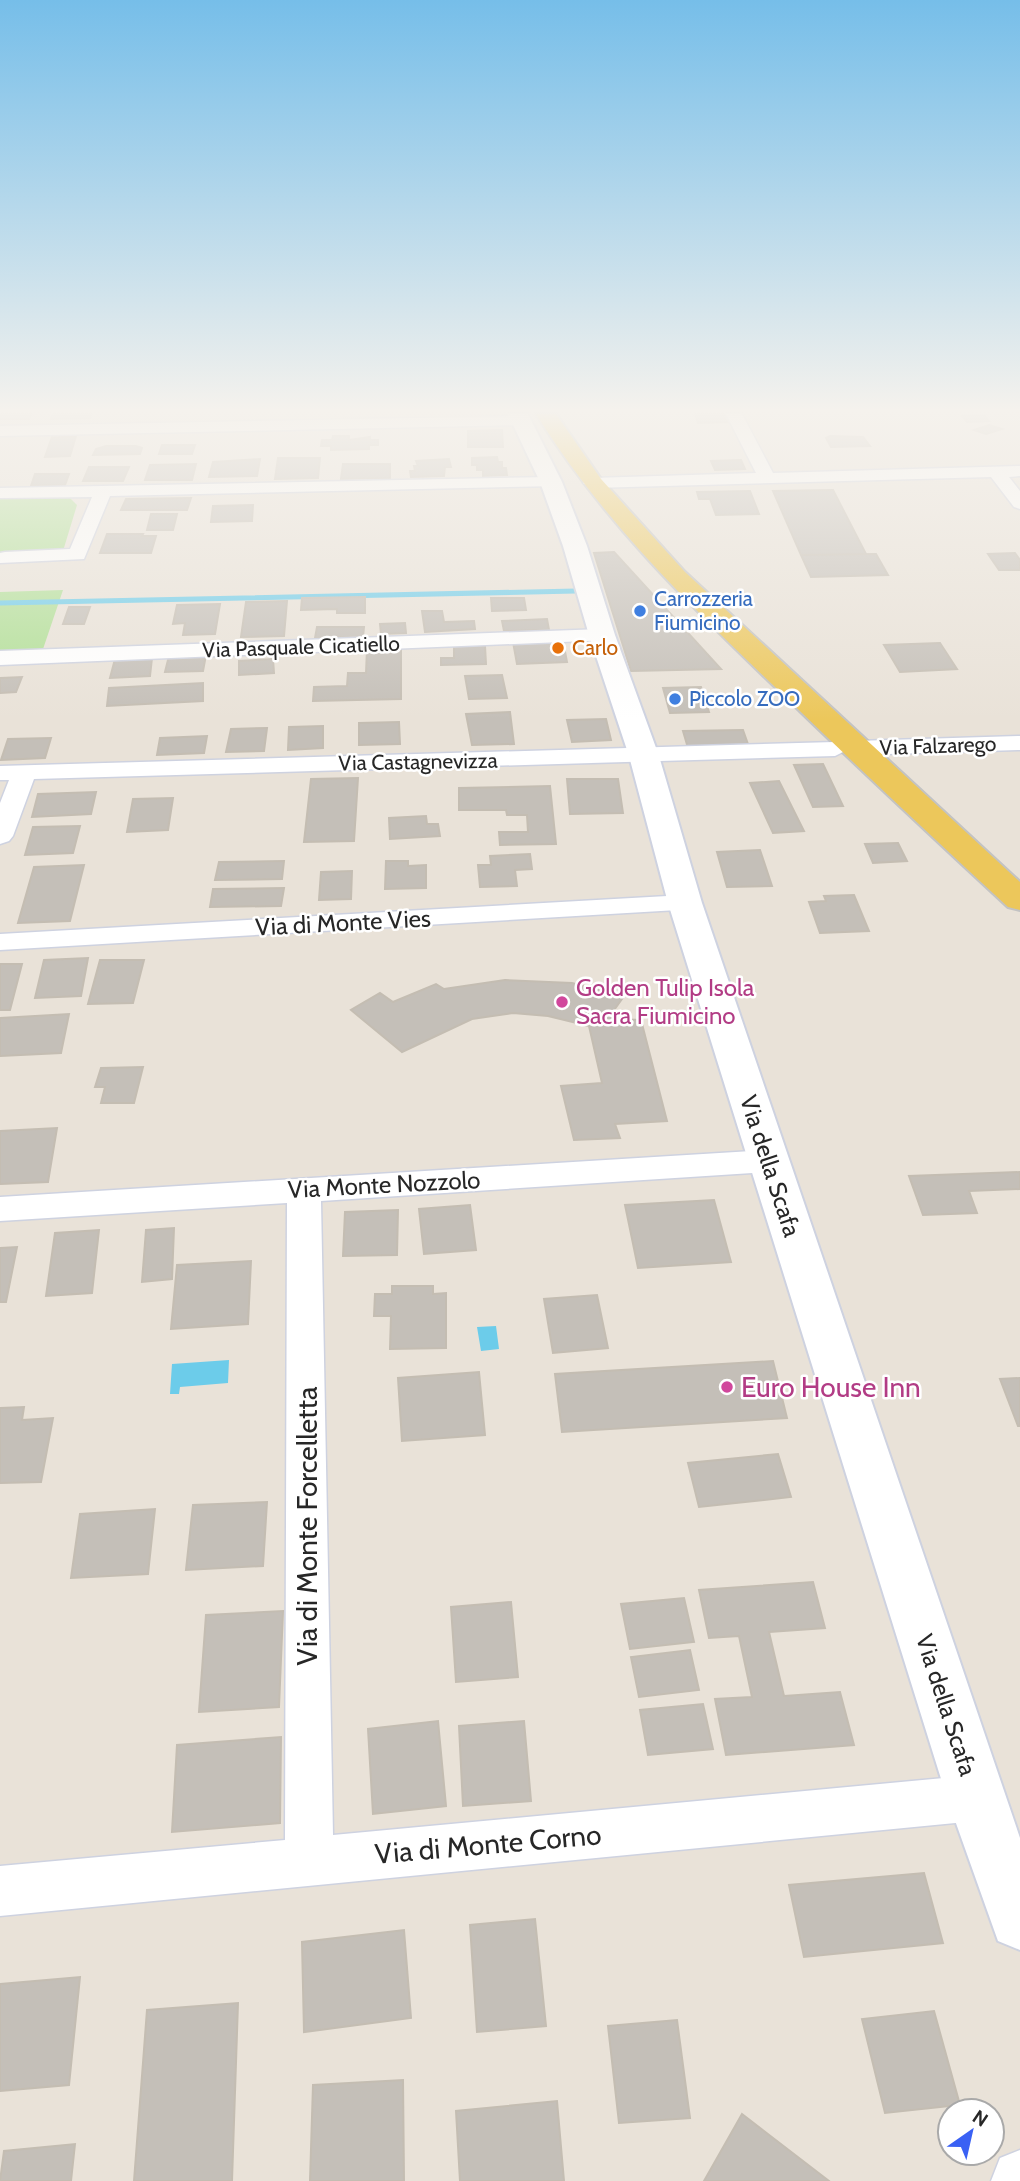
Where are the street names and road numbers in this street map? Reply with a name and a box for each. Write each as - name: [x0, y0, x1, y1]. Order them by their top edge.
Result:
- street label: Via Pasquale Cicatiello: [202, 631, 400, 662]
- street label: Via Falzarego: [879, 731, 997, 760]
- street label: Via Castagnevizza: [338, 748, 498, 775]
- street label: Via di Monte Vies: [254, 903, 432, 942]
- street label: Via della Scafa: [734, 1091, 807, 1241]
- street label: Via Monte Nozzolo: [287, 1165, 481, 1204]
- street label: Via di Monte Forcelletta: [290, 1386, 324, 1665]
- street label: Via della Scafa: [910, 1630, 983, 1780]
- street label: Via di Monte Corno: [373, 1817, 603, 1871]

